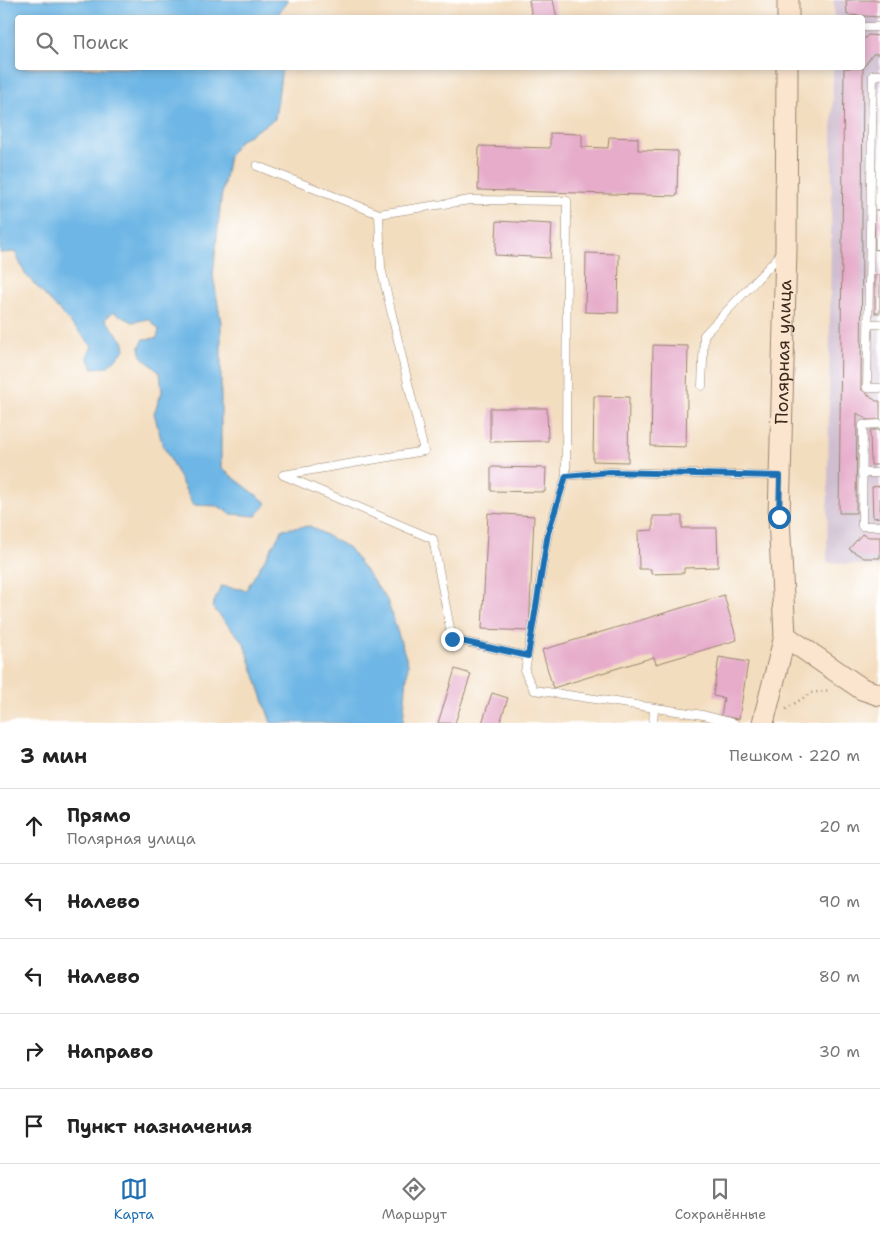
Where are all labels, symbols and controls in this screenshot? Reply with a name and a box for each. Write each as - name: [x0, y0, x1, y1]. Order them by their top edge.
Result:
- search box: [15, 15, 865, 70]
- icon: search: [33, 29, 61, 57]
- text: Поиск: [73, 30, 128, 55]
- street label: Полярная улица: [769, 279, 797, 425]
- route start: [768, 506, 791, 529]
- route end: [441, 628, 464, 651]
- text: 3 мин: [20, 742, 87, 770]
- text: Пешком · 220 m: [729, 745, 860, 766]
- text: Прямо: [67, 803, 131, 828]
- icon: ahead: [20, 812, 48, 840]
- text: 20 m: [819, 816, 860, 837]
- text: Полярная улица: [67, 828, 196, 849]
- icon: left: [20, 887, 48, 915]
- text: Налево: [67, 889, 140, 914]
- text: 90 m: [819, 891, 860, 912]
- icon: left: [20, 962, 48, 990]
- text: Налево: [67, 964, 140, 989]
- text: 80 m: [819, 966, 860, 987]
- icon: right: [20, 1037, 48, 1065]
- text: Направо: [67, 1039, 153, 1064]
- text: 30 m: [819, 1041, 860, 1062]
- icon: arrive: [20, 1112, 48, 1140]
- text: Пункт назначения: [67, 1114, 252, 1139]
- tab: Карта: [114, 1175, 154, 1223]
- tab: Маршрут: [382, 1175, 447, 1223]
- tab: Сохранённые: [675, 1175, 766, 1223]

